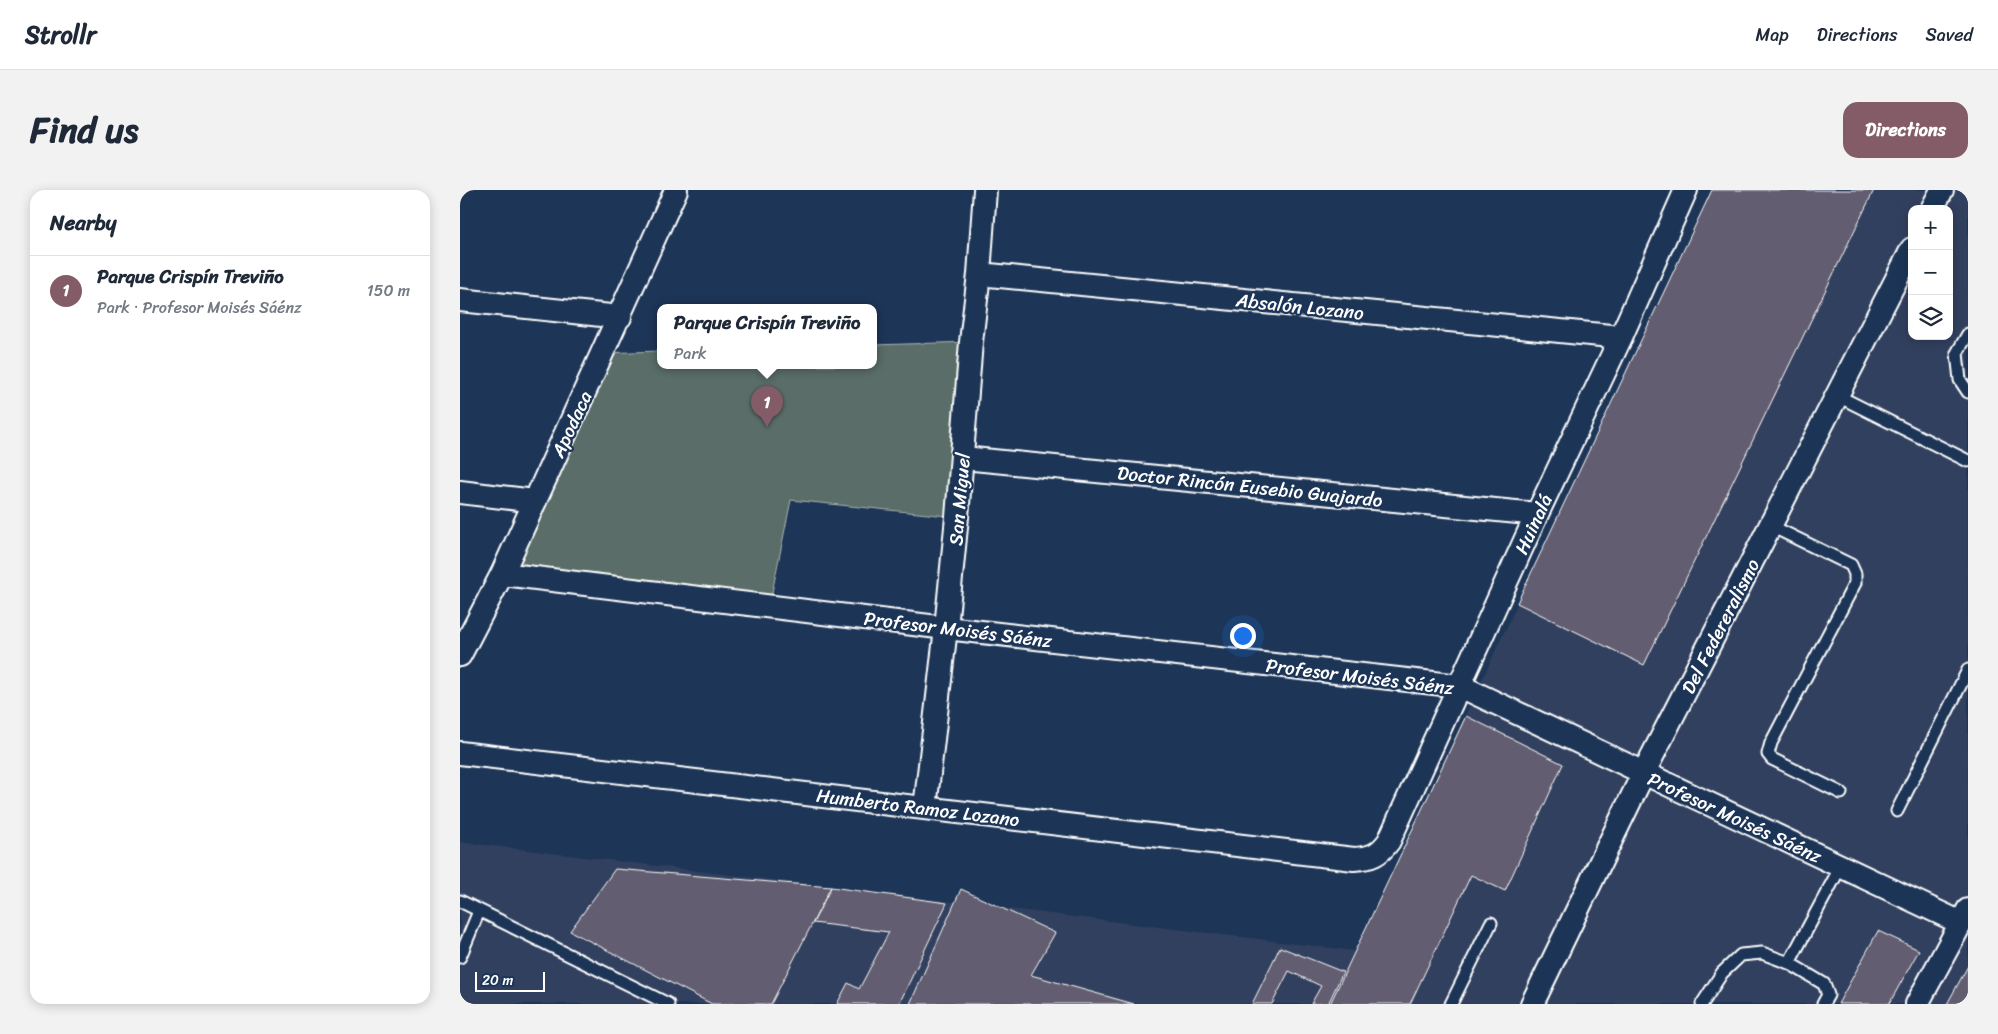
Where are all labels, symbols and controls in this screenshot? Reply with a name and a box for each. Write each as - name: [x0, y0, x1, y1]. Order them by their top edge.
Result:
- text: Strollr: [25, 14, 96, 56]
- text: Map: [1756, 19, 1789, 51]
- text: Directions: [1817, 19, 1898, 51]
- text: Saved: [1926, 19, 1973, 51]
- text: Find us: [30, 99, 138, 161]
- button: Directions: [1843, 102, 1968, 158]
- text: Nearby: [50, 204, 116, 242]
- map controls: [1908, 205, 1953, 340]
- button: +: [1908, 205, 1953, 250]
- button: −: [1908, 250, 1953, 295]
- text: Parque Crispín Treviño: [97, 260, 284, 293]
- text: 1: [63, 276, 69, 305]
- text: 150 m: [367, 276, 410, 305]
- street label: Absalón Lozano: [1233, 283, 1366, 330]
- text: Park · Profesor Moisés Sáénz: [97, 293, 302, 322]
- button: layers: [1908, 295, 1953, 340]
- popup: [657, 304, 877, 369]
- text: Parque Crispín Treviño: [674, 306, 860, 339]
- text: Park: [674, 339, 706, 368]
- street label: Apodaca: [541, 385, 602, 464]
- pin: 1: [751, 386, 783, 427]
- street label: San Miguel: [939, 451, 980, 547]
- street label: Doctor Rincón Eusebio Guajardo: [1116, 456, 1385, 517]
- street label: Huinalá: [1505, 488, 1562, 560]
- street label: Del Federeralismo: [1672, 552, 1769, 700]
- street label: Profesor Moisés Sáénz: [862, 602, 1055, 658]
- your location: [1230, 623, 1256, 649]
- street label: Profesor Moisés Sáénz: [1264, 649, 1457, 705]
- street label: Profesor Moisés Sáénz: [1642, 763, 1828, 873]
- street label: Humberto Ramoz Lozano: [814, 779, 1022, 836]
- text: 20 m: [482, 968, 513, 993]
- scale bar: [475, 969, 545, 992]

